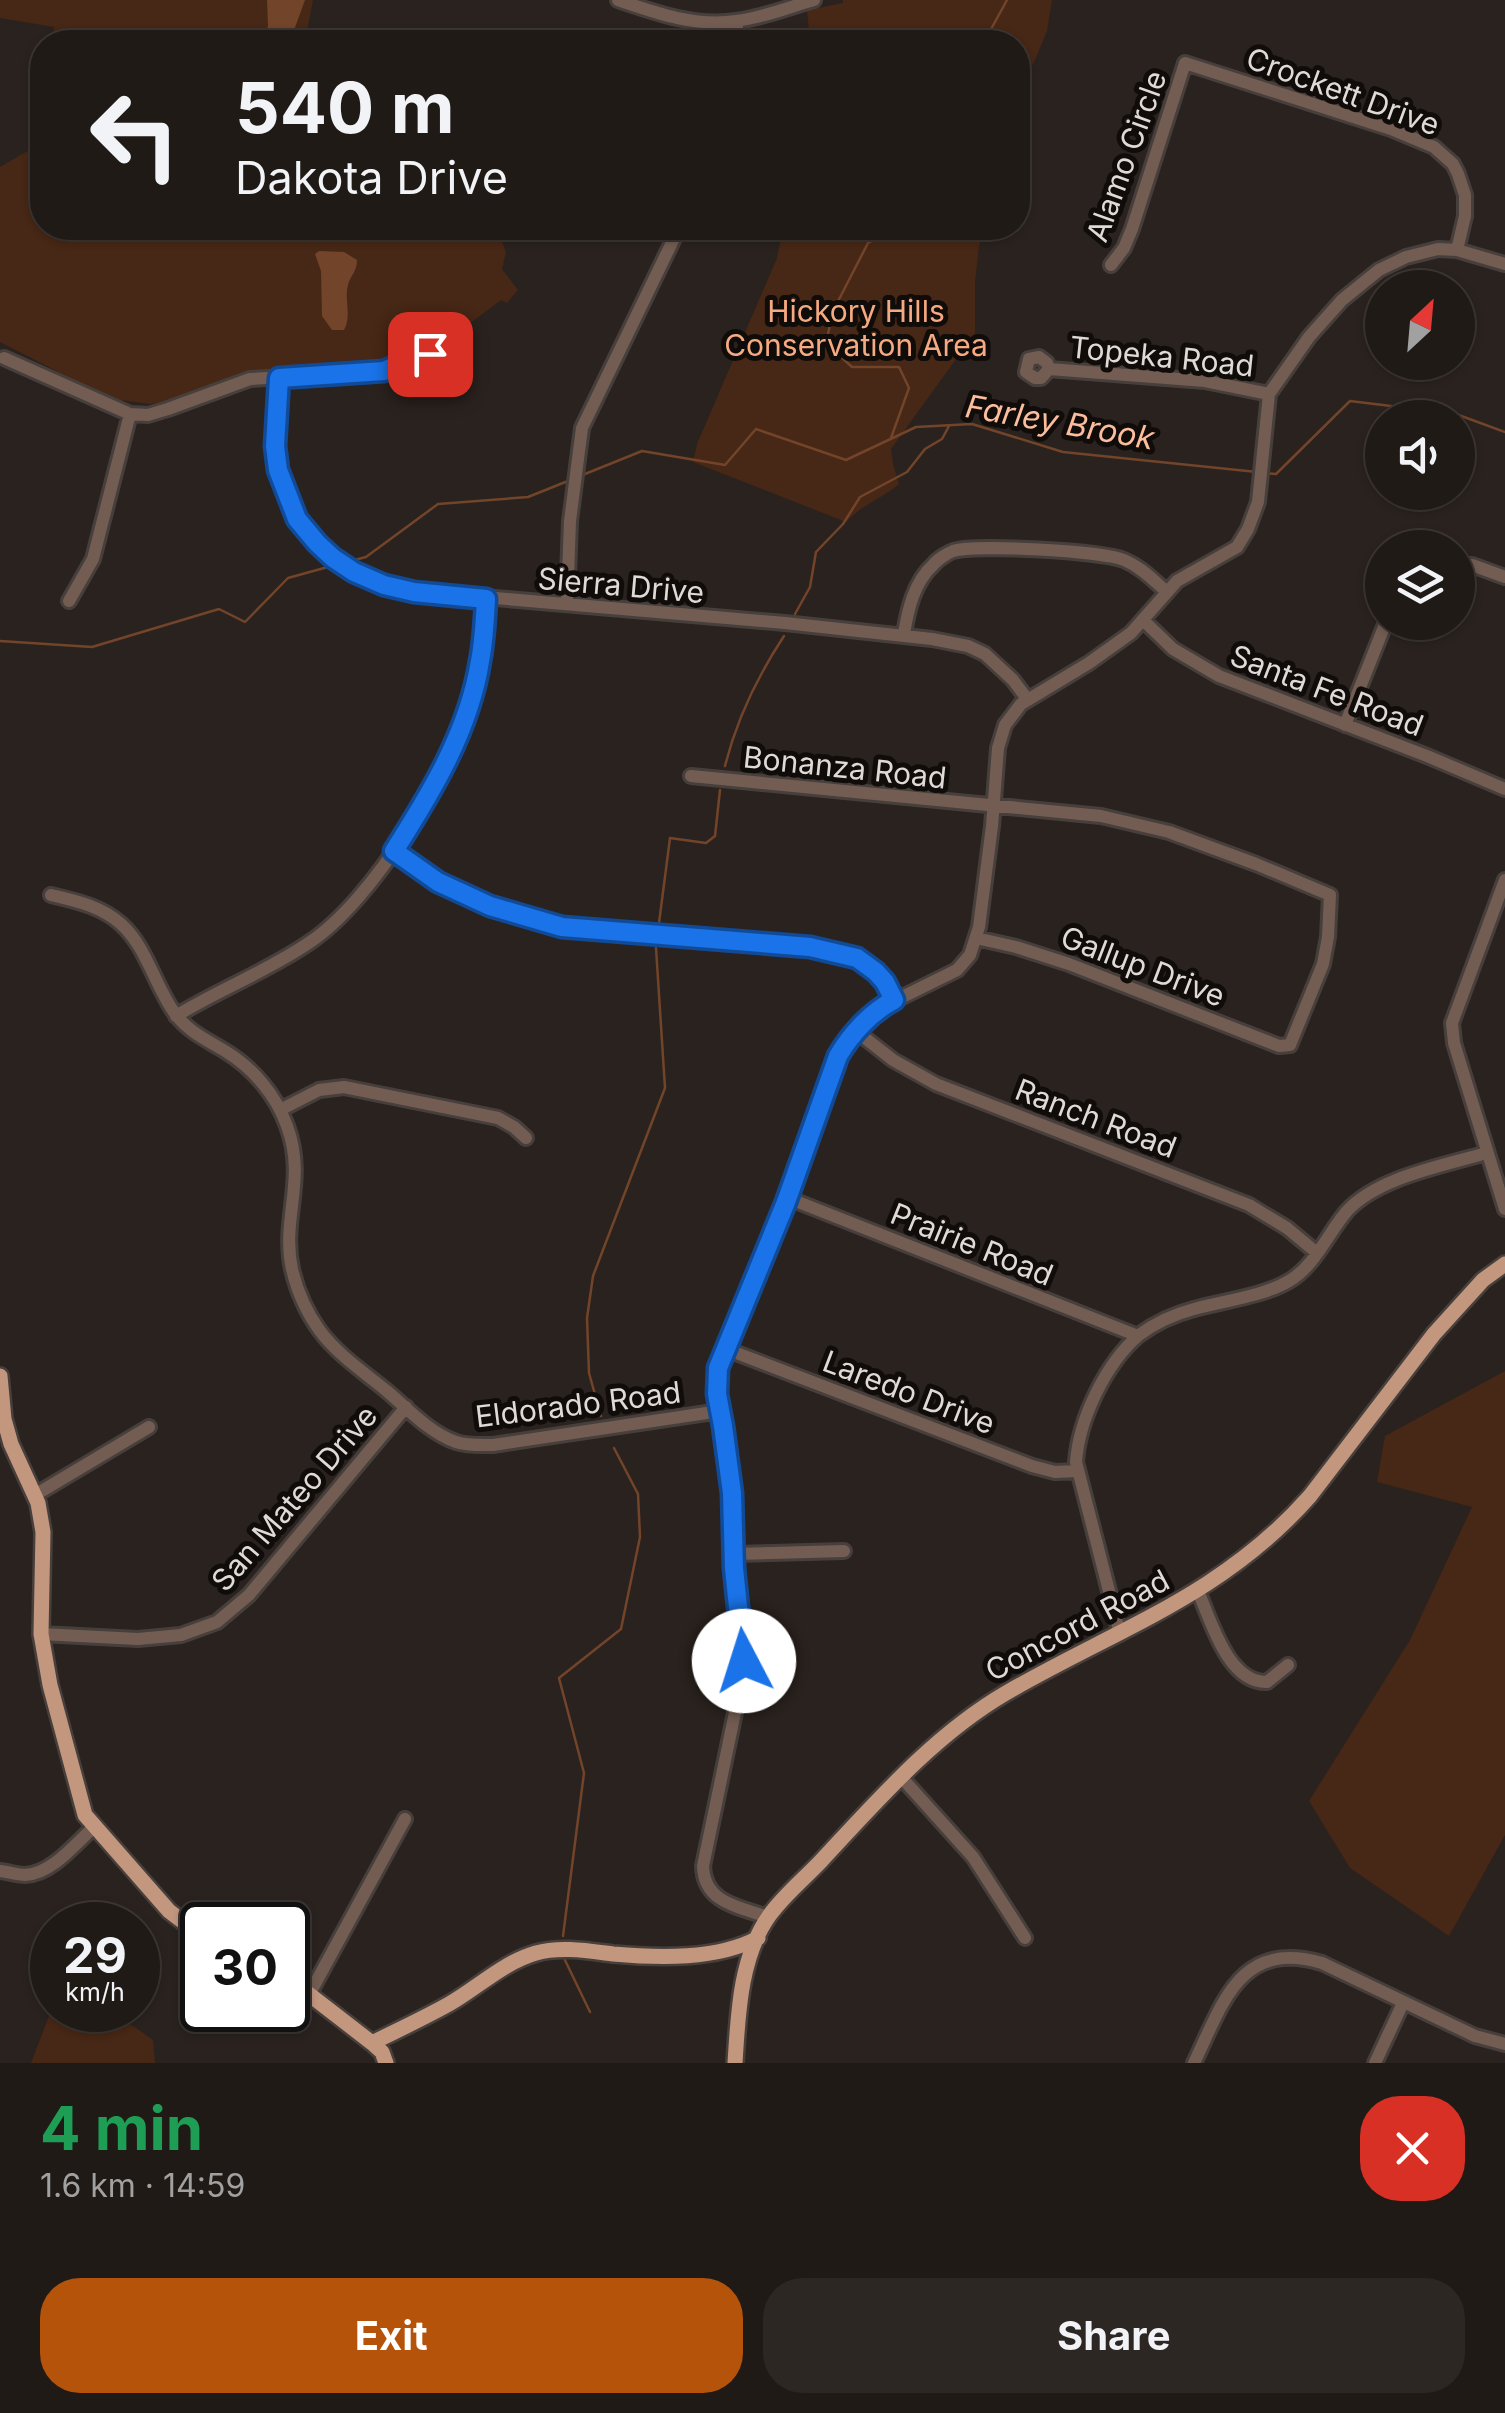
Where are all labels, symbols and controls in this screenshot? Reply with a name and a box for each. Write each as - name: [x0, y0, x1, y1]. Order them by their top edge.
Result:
- street label: Crockett Drive: [1242, 39, 1444, 143]
- text: 540 m: [235, 65, 455, 150]
- street label: Alamo Circle: [1078, 66, 1174, 246]
- icon: left: [70, 70, 200, 200]
- text: Dakota Drive: [235, 150, 508, 205]
- north arrow: [1365, 270, 1475, 380]
- map controls: [1365, 270, 1475, 640]
- park label: Hickory Hills Conservation Area: [724, 293, 988, 363]
- pin: [388, 312, 473, 397]
- icon: arrive: [403, 327, 458, 382]
- street label: Topeka Road: [1068, 328, 1256, 384]
- water label: Farley Brook: [963, 386, 1159, 458]
- button: sound: [1365, 400, 1475, 510]
- button: layers: [1365, 530, 1475, 640]
- street label: Sierra Drive: [536, 560, 706, 610]
- street label: Santa Fe Road: [1225, 637, 1429, 743]
- street label: Bonanza Road: [742, 738, 948, 796]
- street label: Gallup Drive: [1056, 918, 1230, 1014]
- street label: Ranch Road: [1010, 1071, 1182, 1165]
- street label: Prairie Road: [886, 1195, 1058, 1293]
- street label: Laredo Drive: [818, 1343, 1000, 1441]
- street label: Eldorado Road: [473, 1374, 683, 1434]
- street label: San Mateo Drive: [204, 1398, 384, 1598]
- street label: Concord Road: [979, 1562, 1175, 1688]
- position arrow: [692, 1609, 796, 1713]
- speed limit sign: 30: [180, 1902, 310, 2032]
- text: 29: [63, 1925, 127, 1985]
- text: km/h: [65, 1977, 125, 2007]
- text: 4 min: [40, 2092, 203, 2164]
- button: close: [1360, 2096, 1465, 2201]
- text: 1.6 km · 14:59: [40, 2166, 245, 2205]
- button: Exit: [40, 2278, 743, 2393]
- button: Share: [763, 2278, 1465, 2393]

